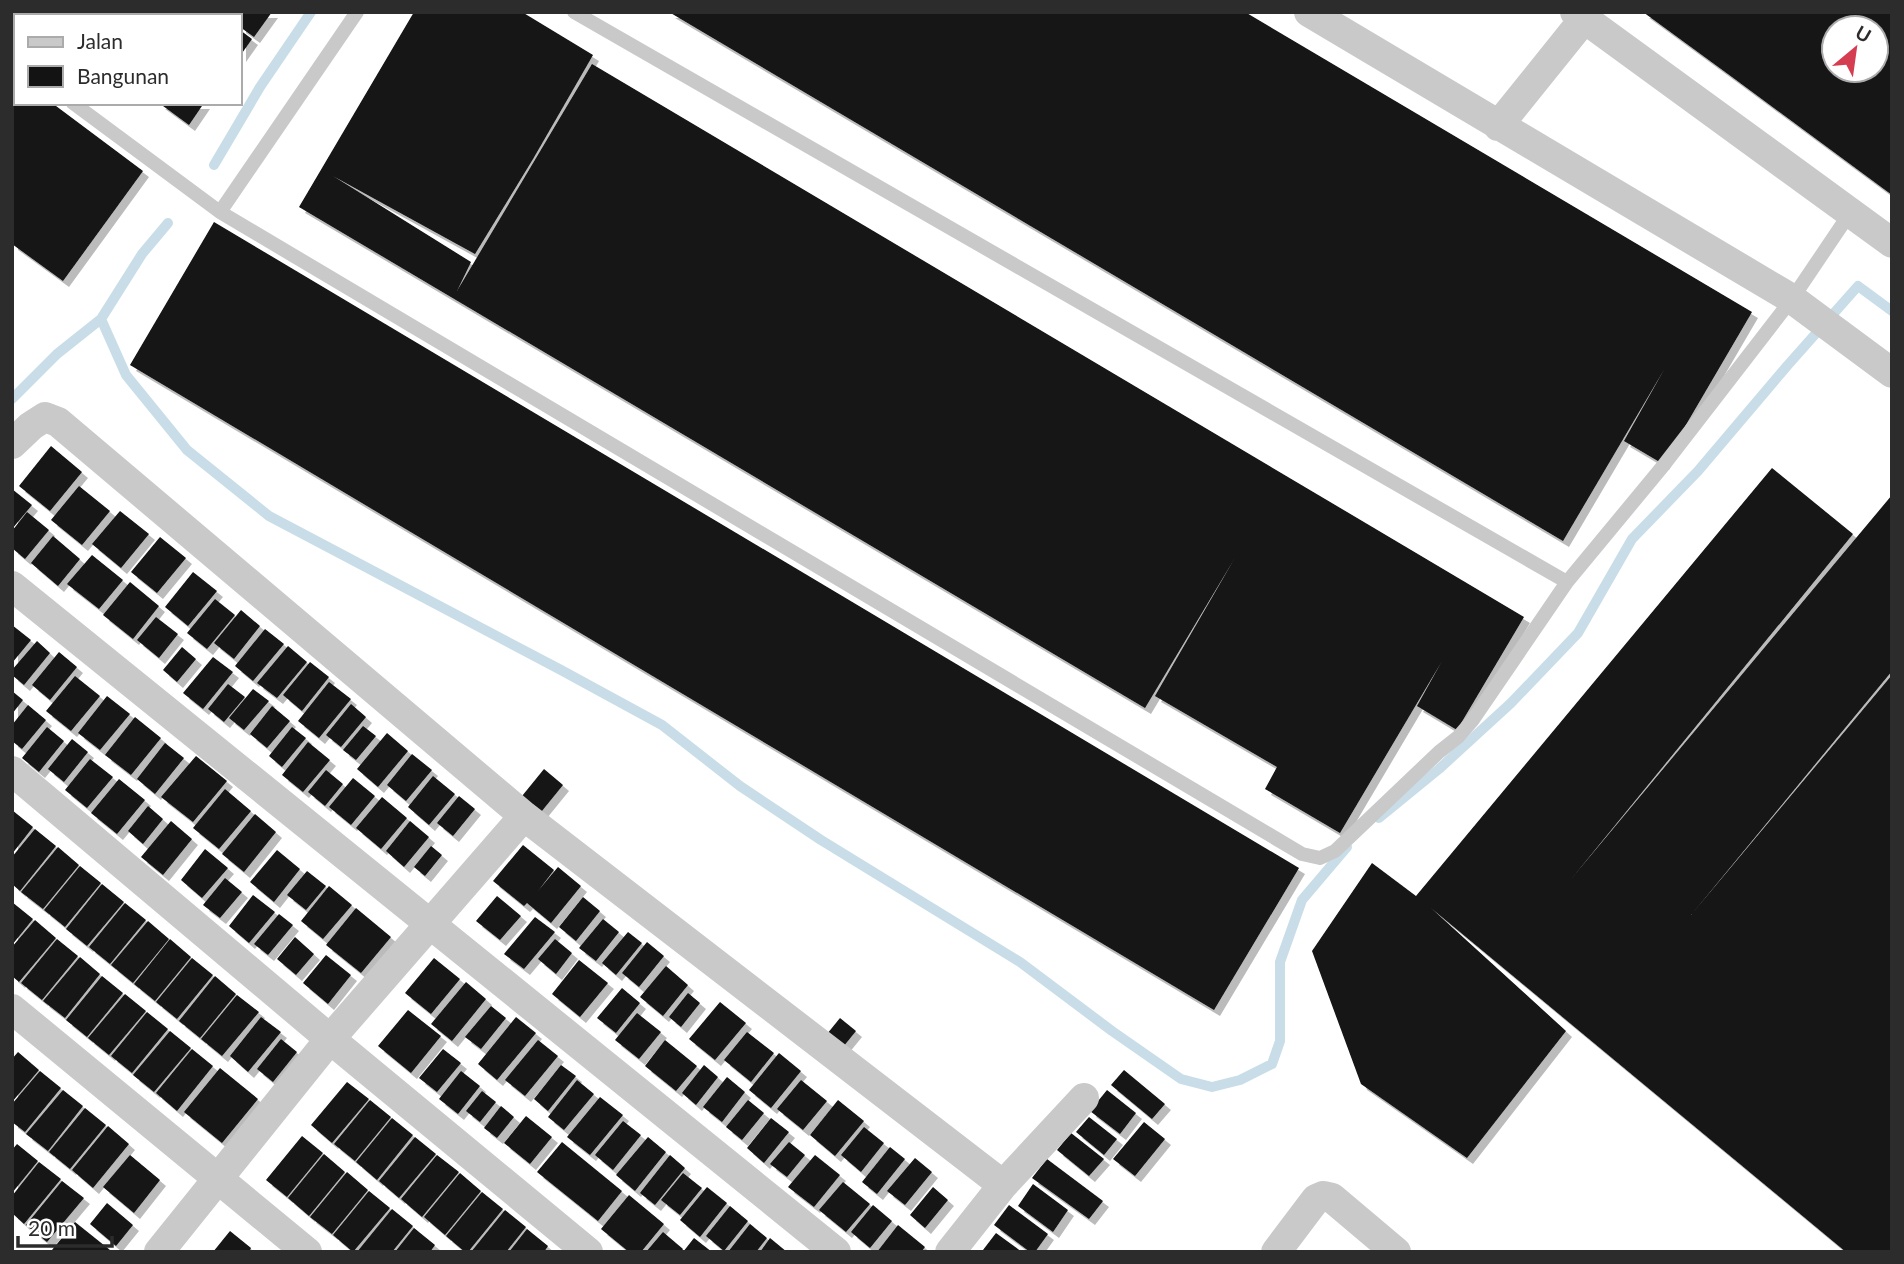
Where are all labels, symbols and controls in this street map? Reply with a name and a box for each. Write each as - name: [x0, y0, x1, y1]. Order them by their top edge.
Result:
- legend: [14, 14, 242, 105]
- north arrow: [1820, 14, 1890, 84]
- text: U: [1852, 20, 1875, 47]
- text: Jalan: [77, 28, 123, 53]
- text: Bangunan: [77, 63, 169, 88]
- scale bar: [18, 1204, 112, 1248]
- text: 20 m: [28, 1215, 75, 1240]

